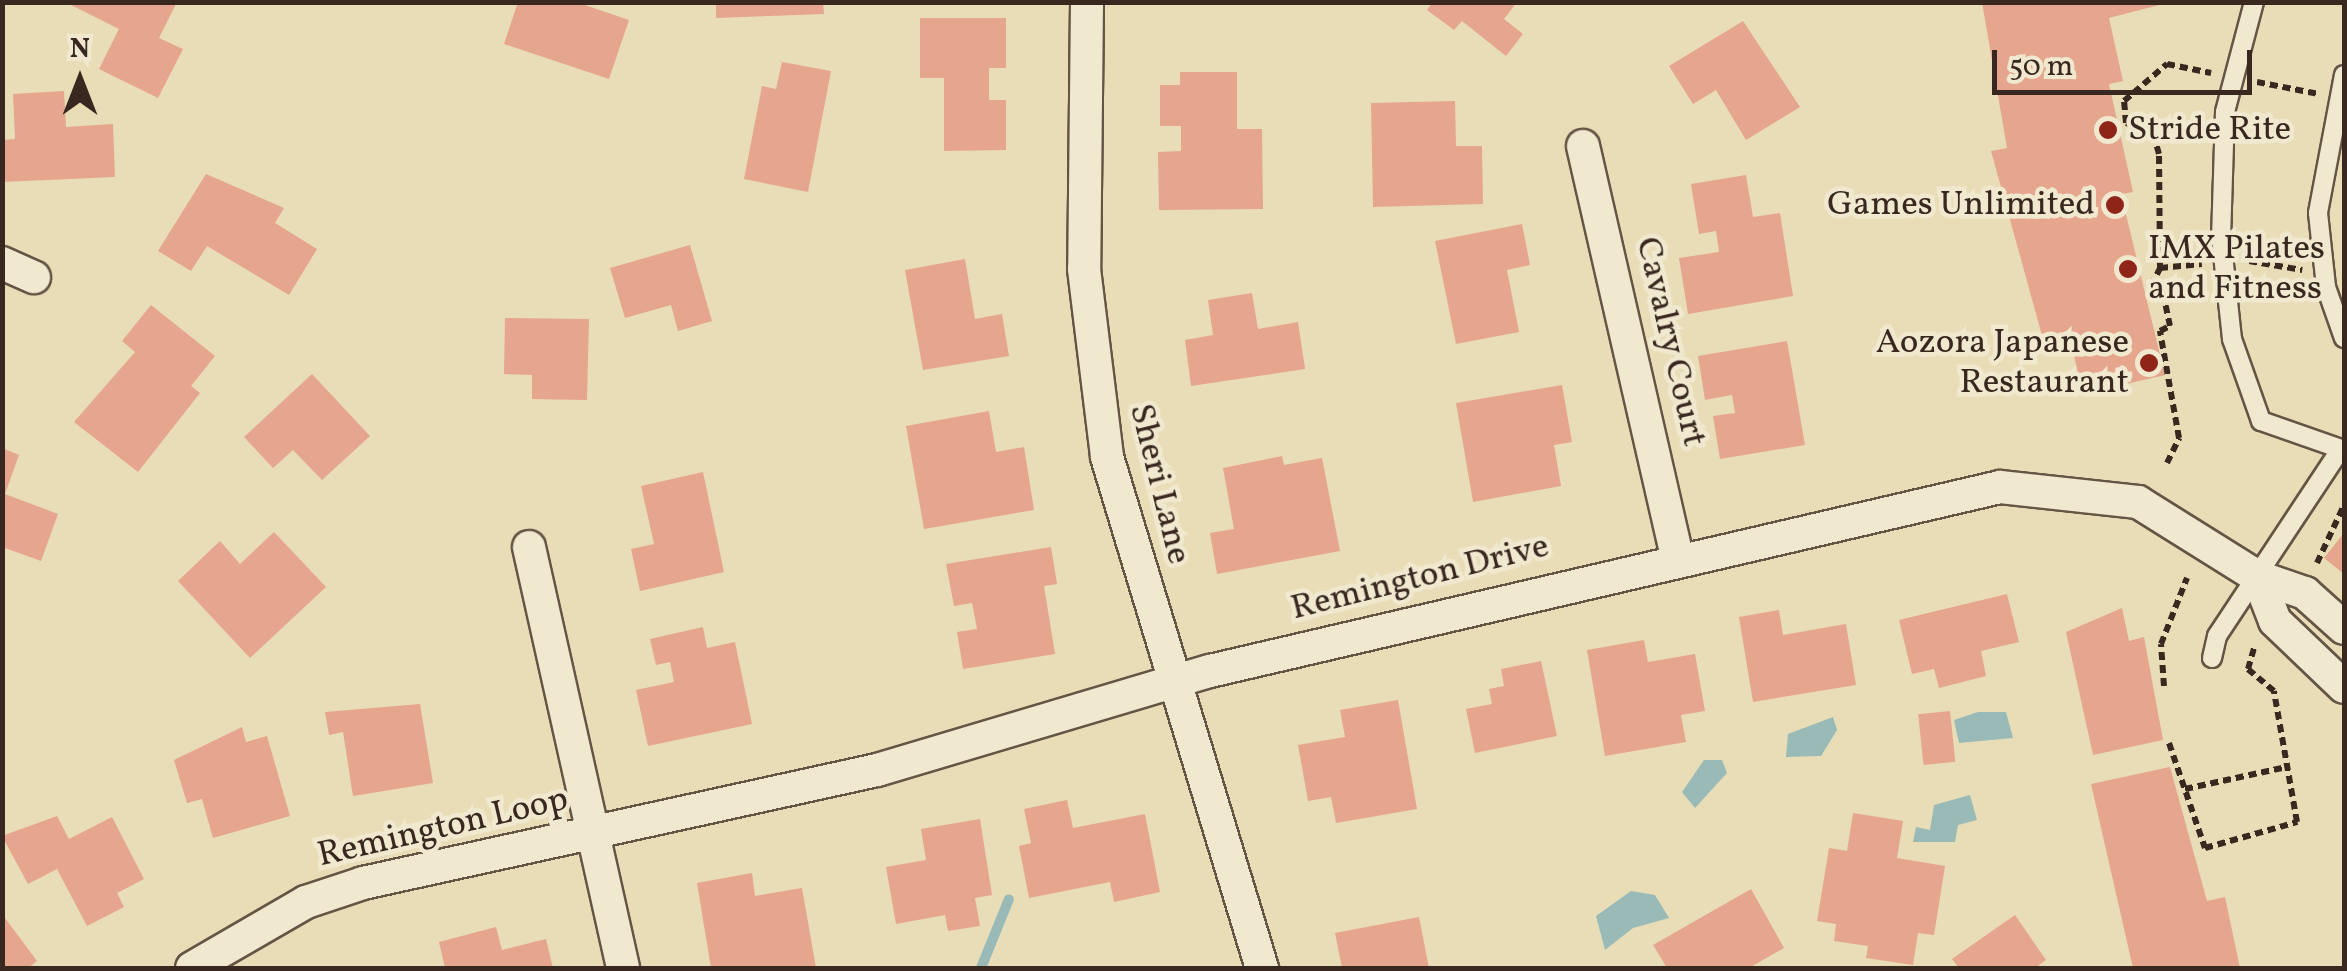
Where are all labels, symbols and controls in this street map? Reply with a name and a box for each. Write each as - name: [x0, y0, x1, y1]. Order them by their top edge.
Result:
- north arrow: [30, 30, 130, 130]
- text: N: [70, 30, 90, 69]
- scale bar: [1997, 30, 2257, 92]
- text: 50 m: [2009, 46, 2073, 88]
- place label: Stride Rite: [2128, 109, 2291, 151]
- marker: Stride Rite: [2097, 119, 2119, 141]
- place label: Games Unlimited: [1827, 184, 2095, 226]
- marker: Games Unlimited: [2104, 194, 2126, 216]
- place label: IMX Pilates and Fitness: [2148, 228, 2325, 310]
- street label: Cavalry Court: [1625, 233, 1715, 451]
- marker: IMX Pilates and Fitness: [2117, 258, 2139, 280]
- place label: Aozora Japanese Restaurant: [1876, 322, 2129, 404]
- marker: Aozora Japanese Restaurant: [2138, 352, 2160, 374]
- street label: Sheri Lane: [1119, 400, 1199, 568]
- street label: Remington Drive: [1287, 526, 1553, 630]
- street label: Remington Loop: [314, 779, 572, 877]

